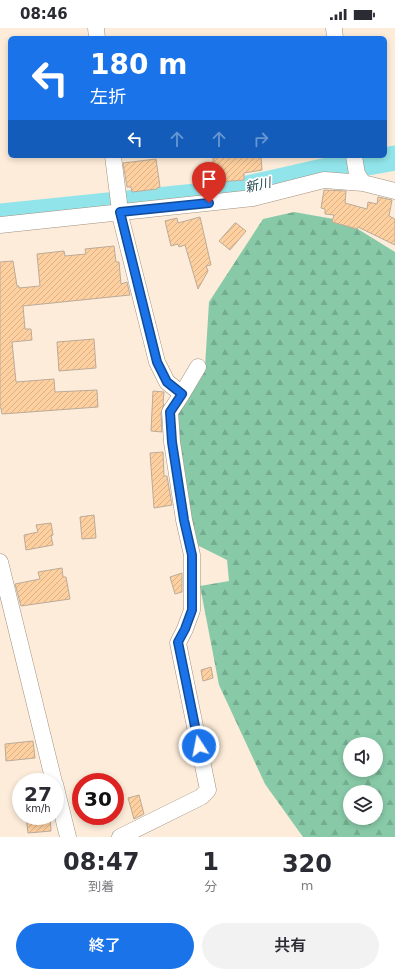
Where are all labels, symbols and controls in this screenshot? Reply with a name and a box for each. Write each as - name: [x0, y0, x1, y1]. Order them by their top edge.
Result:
- text: 08:46: [20, 5, 68, 23]
- text: 180 m: [90, 48, 187, 81]
- icon: left: [24, 52, 76, 104]
- text: 左折: [90, 86, 126, 107]
- icon: left: [124, 128, 146, 150]
- icon: ahead: [166, 128, 188, 150]
- icon: ahead: [208, 128, 230, 150]
- icon: right: [250, 128, 272, 150]
- pin: [192, 162, 226, 203]
- icon: arrive: [198, 168, 220, 190]
- water label: 新川: [244, 174, 274, 195]
- position arrow: [178, 725, 220, 767]
- map controls: [343, 737, 383, 825]
- button: sound: [343, 737, 383, 777]
- speed limit sign: 30: [72, 773, 124, 825]
- text: 27: [24, 782, 52, 806]
- button: layers: [343, 785, 383, 825]
- text: km/h: [25, 803, 51, 814]
- text: 08:47: [63, 848, 139, 876]
- text: 1: [202, 848, 219, 876]
- text: 320: [282, 850, 332, 878]
- text: m: [301, 878, 313, 893]
- text: 到着: [88, 879, 114, 894]
- text: 分: [204, 879, 217, 894]
- button: 終了: [16, 923, 194, 969]
- button: 共有: [202, 923, 379, 969]

